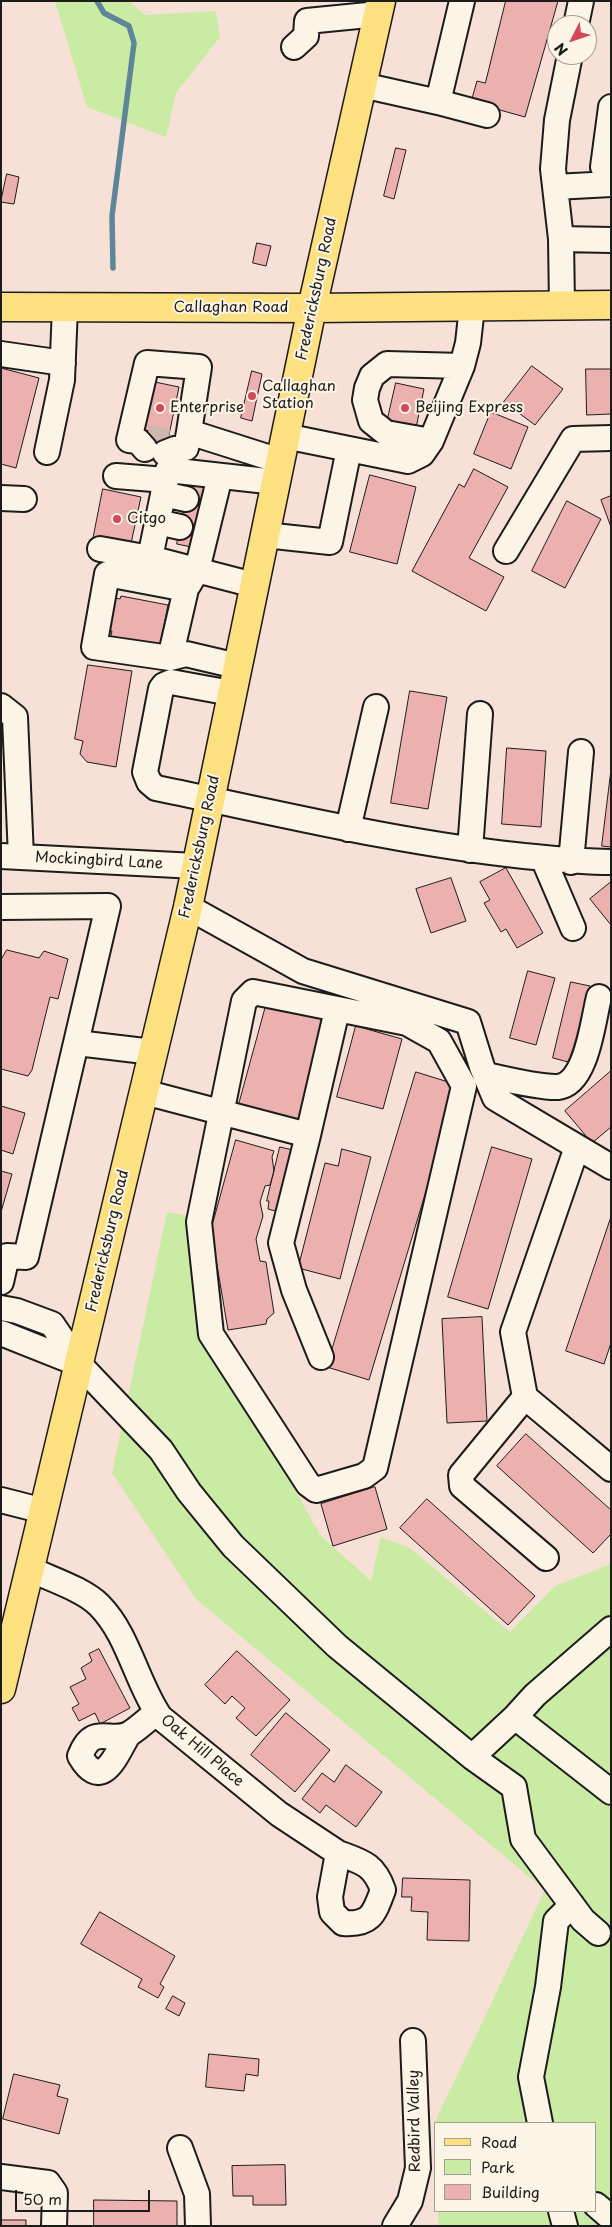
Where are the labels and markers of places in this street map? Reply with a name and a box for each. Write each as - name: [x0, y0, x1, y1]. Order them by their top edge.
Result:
- place label: Callaghan Station: [262, 378, 336, 413]
- marker: Callaghan Station: [246, 390, 258, 402]
- place label: Enterprise: [170, 399, 244, 417]
- place label: Beijing Express: [415, 399, 523, 417]
- marker: Enterprise: [154, 402, 166, 414]
- marker: Beijing Express: [399, 402, 411, 414]
- place label: Citgo: [127, 510, 166, 528]
- marker: Citgo: [111, 513, 123, 525]

